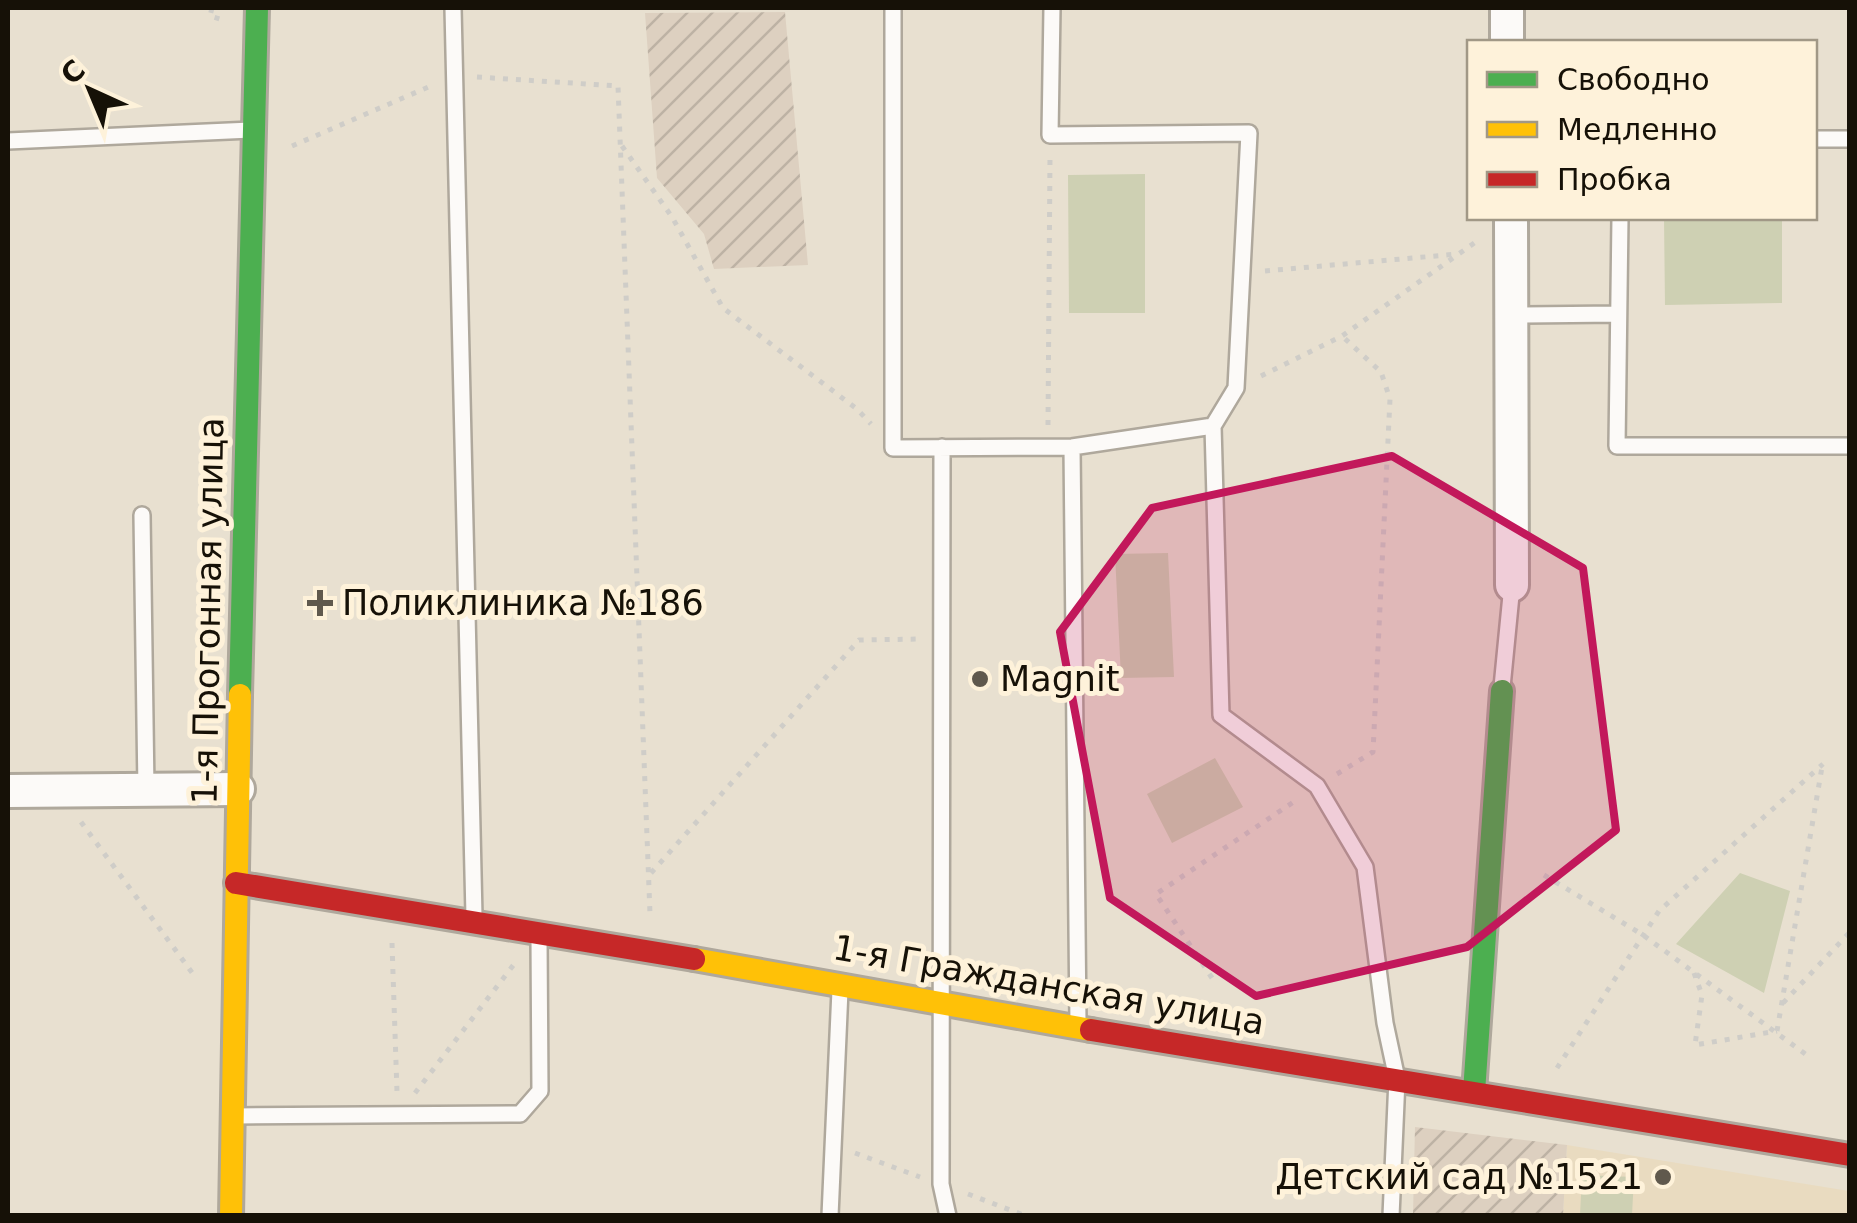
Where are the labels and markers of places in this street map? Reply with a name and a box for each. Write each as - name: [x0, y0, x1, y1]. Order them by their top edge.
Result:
- place label: Поликлиника №186: [342, 583, 704, 623]
- marker: Поликлиника №186: [307, 590, 333, 616]
- place label: Magnit: [1000, 659, 1120, 699]
- marker: Magnit: [969, 668, 991, 690]
- place label: Детский сад №1521: [1275, 1157, 1643, 1197]
- marker: Детский сад №1521: [1652, 1166, 1674, 1188]

